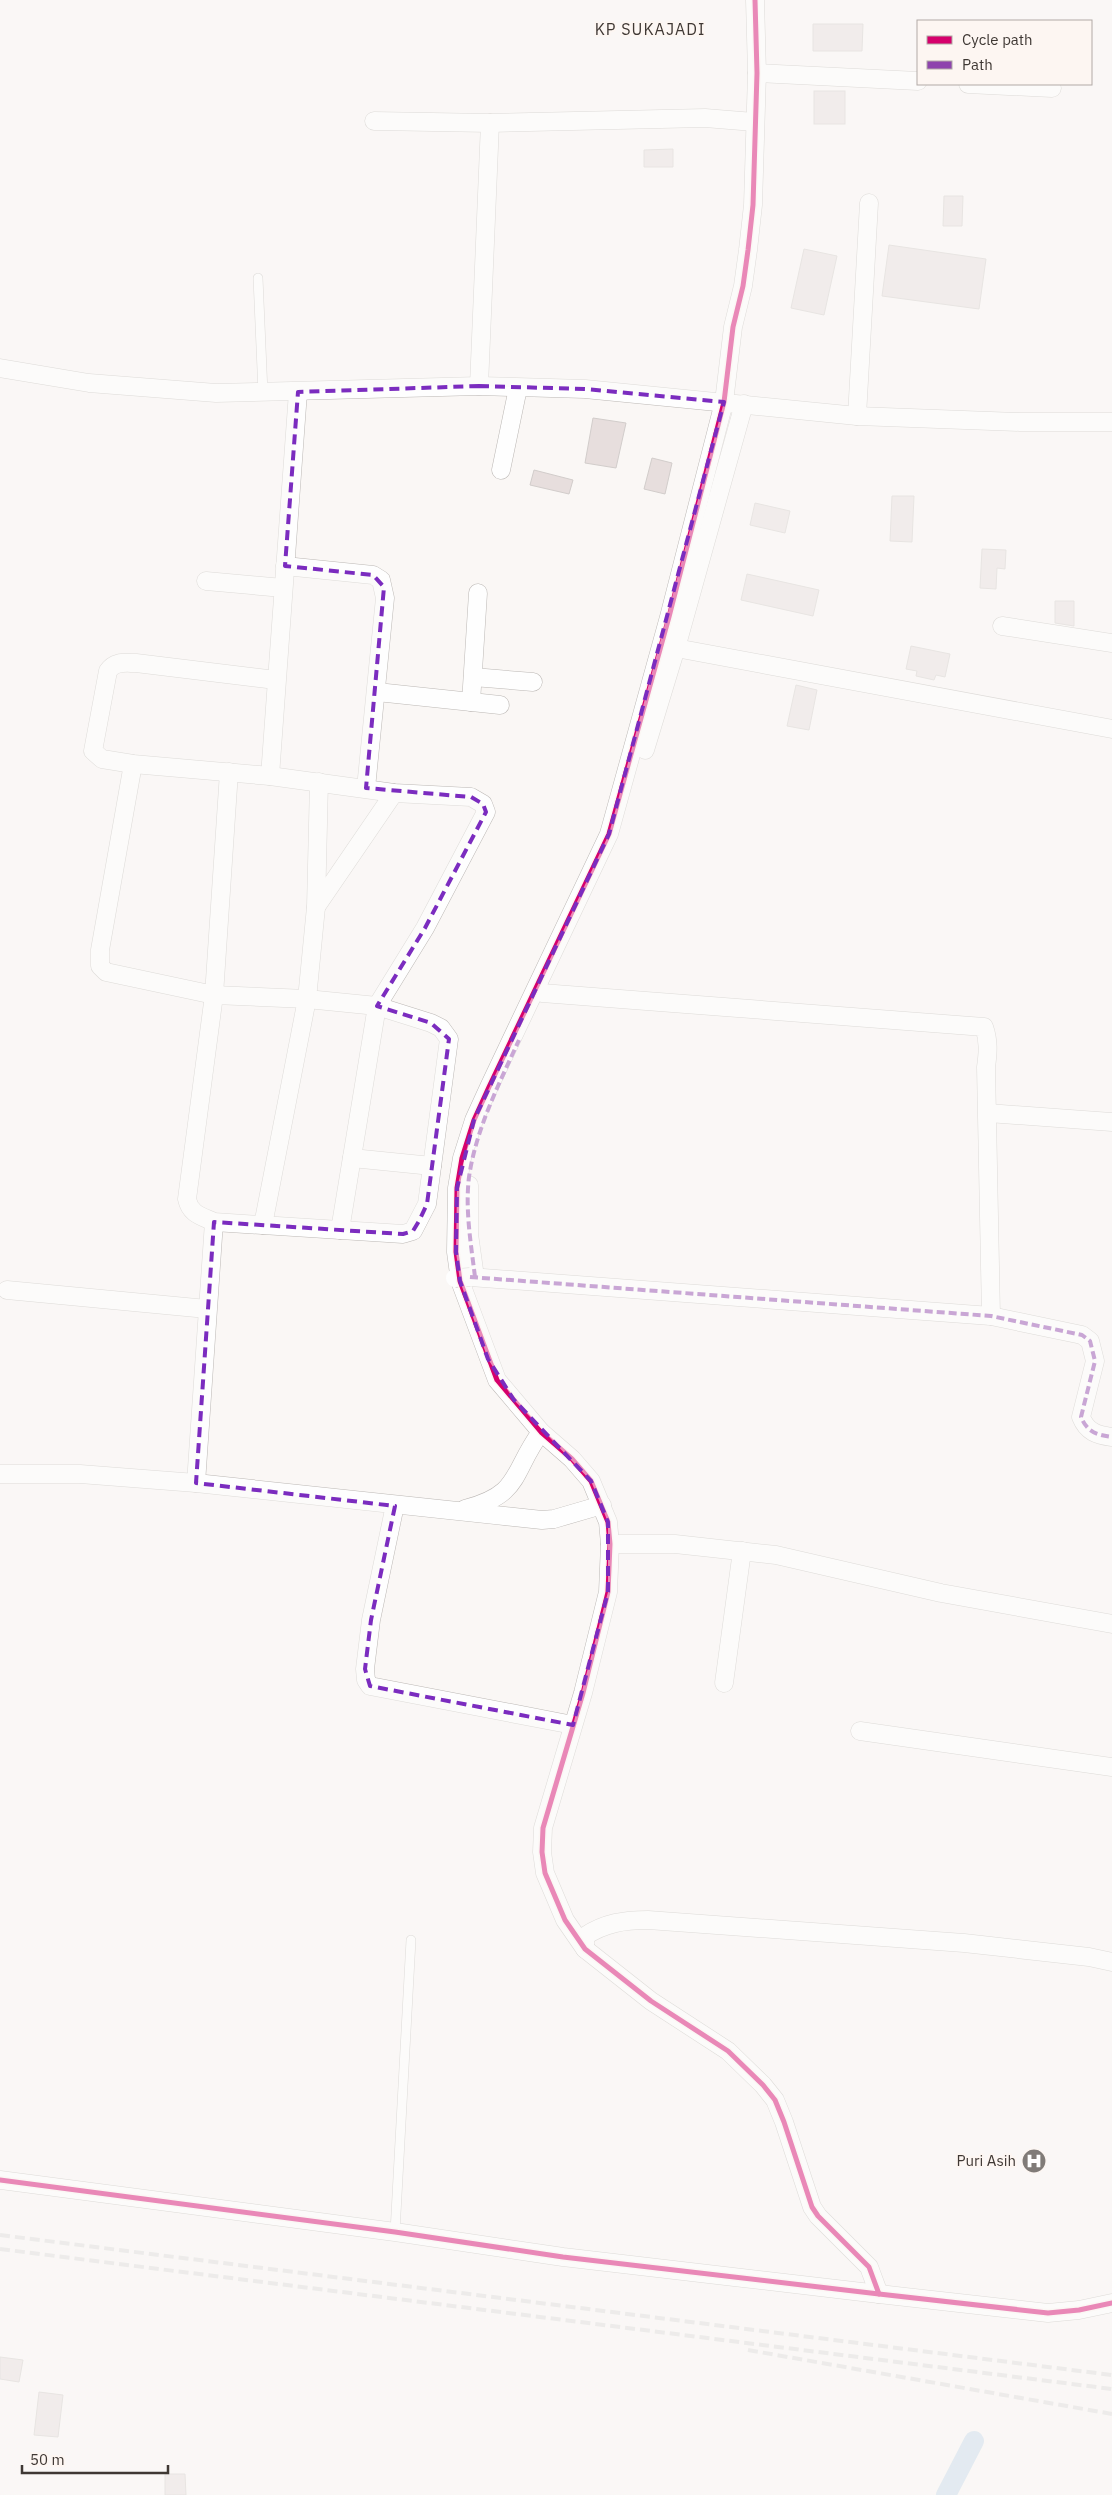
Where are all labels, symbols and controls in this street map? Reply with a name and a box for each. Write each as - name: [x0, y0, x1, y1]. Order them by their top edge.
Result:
- district label: KP SUKAJADI: [595, 19, 705, 39]
- legend: [917, 20, 1092, 85]
- text: Cycle path: [962, 30, 1033, 49]
- text: Path: [962, 55, 993, 74]
- hospital icon: Puri Asih: [1021, 2148, 1047, 2174]
- place label: Puri Asih: [956, 2151, 1016, 2170]
- scale bar: [22, 2442, 169, 2474]
- text: 50 m: [30, 2450, 65, 2469]

